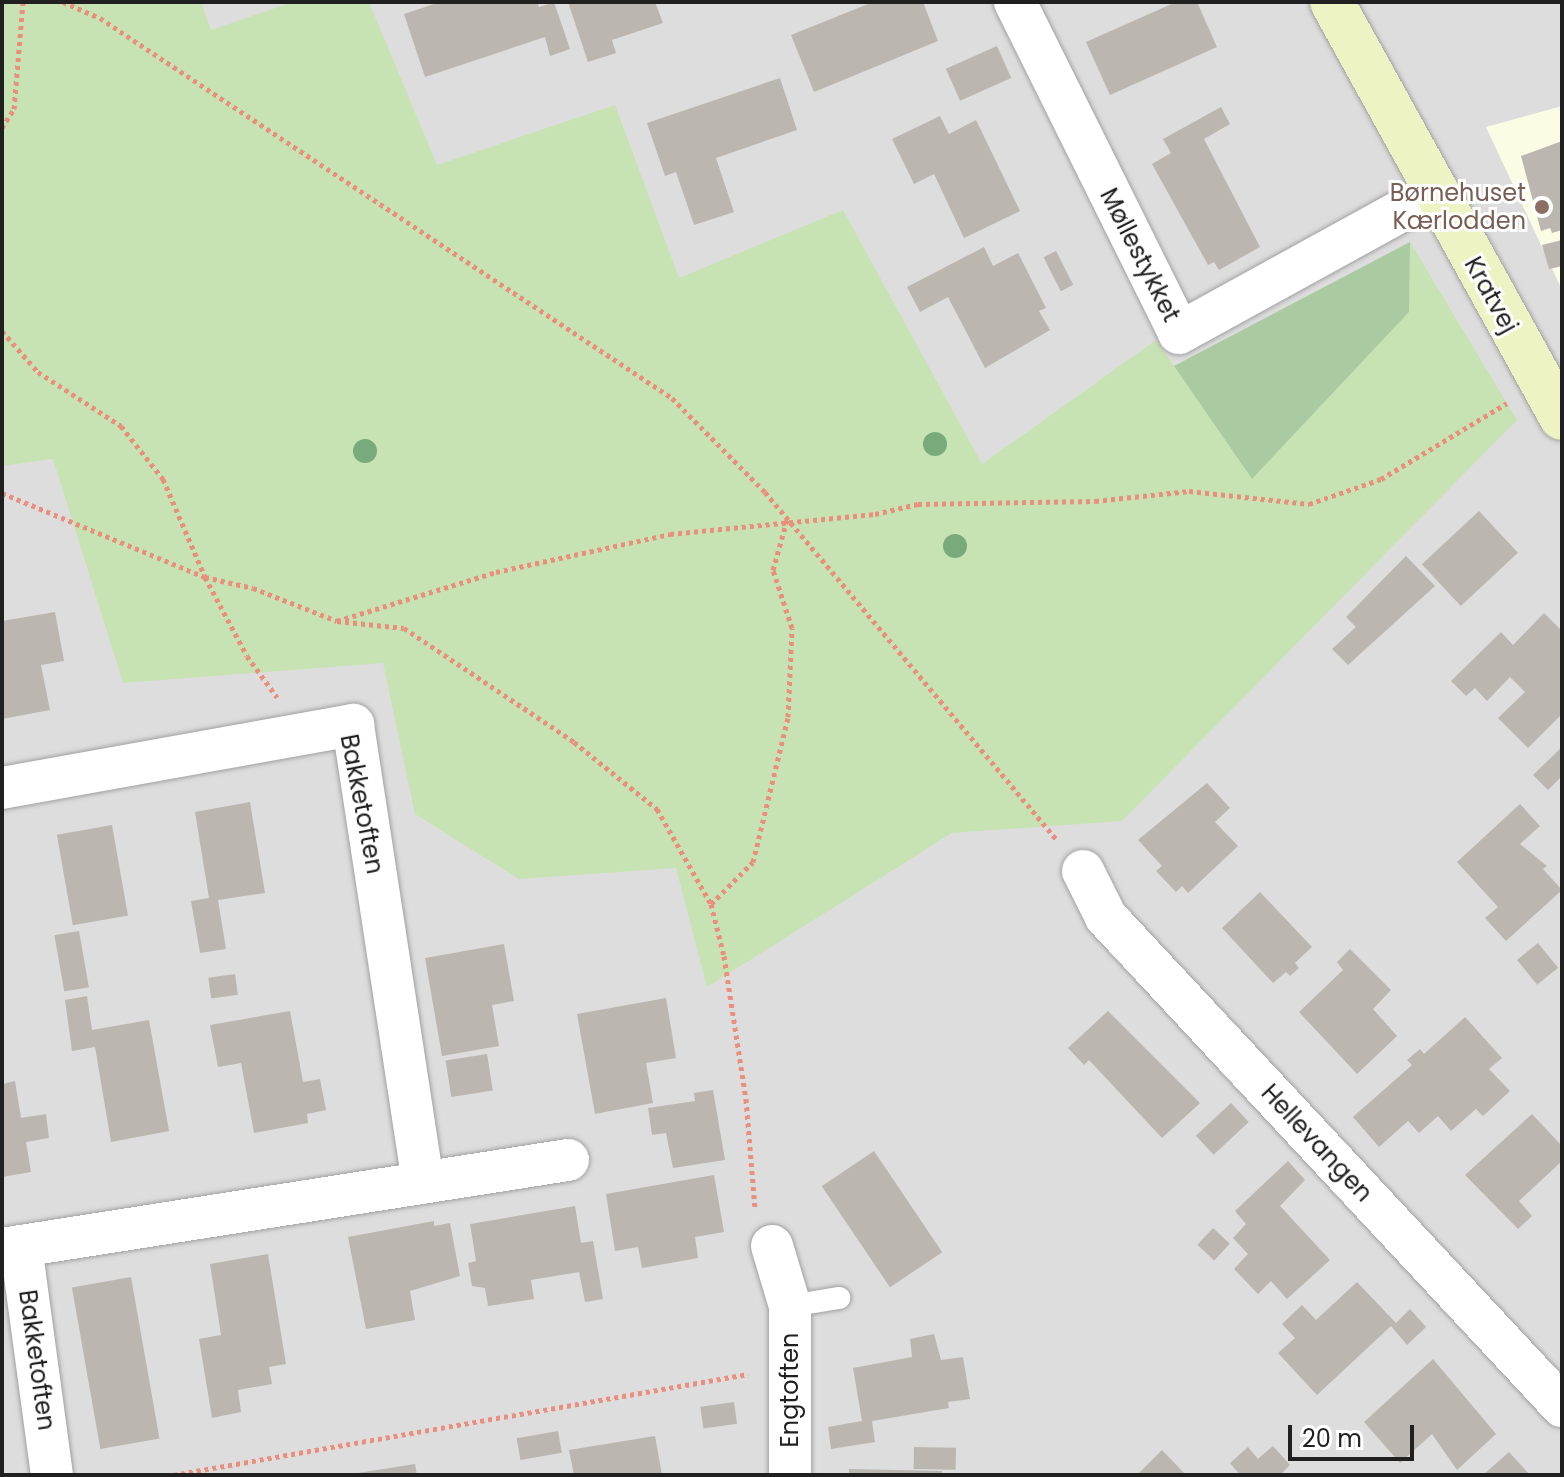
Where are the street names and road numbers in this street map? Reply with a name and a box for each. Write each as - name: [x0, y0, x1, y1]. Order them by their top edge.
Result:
- street label: Møllestykket: [1094, 183, 1186, 327]
- street label: Kratvej: [1458, 252, 1524, 338]
- street label: Bakketoften: [334, 732, 390, 876]
- street label: Hellevangen: [1255, 1078, 1379, 1208]
- street label: Bakketoften: [13, 1288, 61, 1432]
- street label: Engtoften: [776, 1333, 804, 1447]

